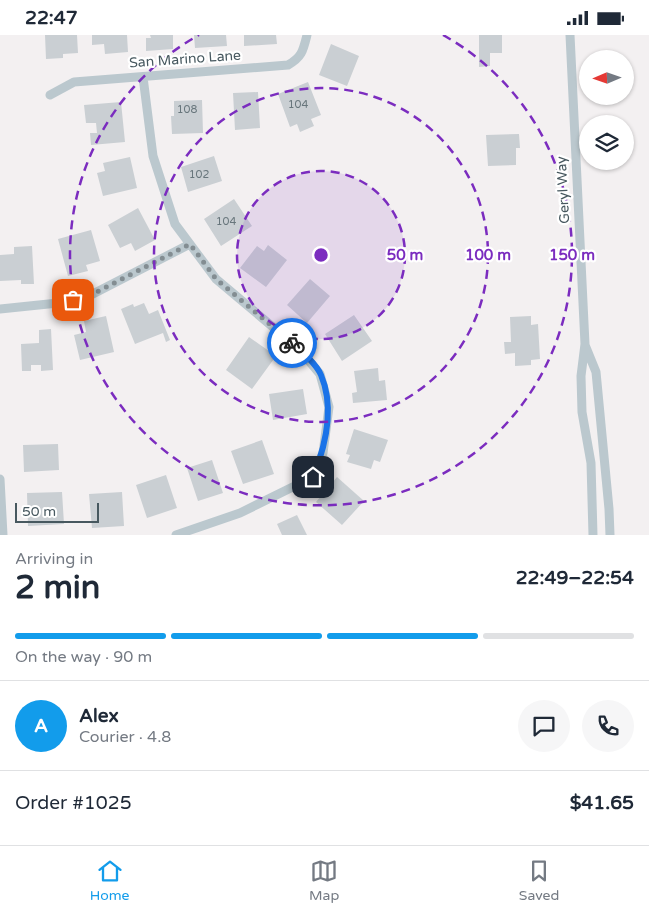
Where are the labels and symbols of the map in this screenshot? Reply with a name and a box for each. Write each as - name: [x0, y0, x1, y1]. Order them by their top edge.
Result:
- street label: San Marino Lane: [129, 47, 242, 71]
- north arrow: [579, 50, 634, 105]
- house number: 104: [288, 98, 308, 111]
- house number: 108: [177, 103, 197, 116]
- street label: Geryl Way: [553, 155, 573, 224]
- house number: 102: [189, 168, 209, 181]
- house number: 104: [216, 215, 236, 228]
- centre of rings: [312, 246, 330, 264]
- text: 50 m: [387, 246, 423, 264]
- text: 100 m: [465, 246, 511, 264]
- text: 150 m: [549, 246, 595, 264]
- pin: [52, 279, 94, 321]
- courier: [267, 318, 317, 368]
- pin: [292, 456, 334, 498]
- scale bar: [15, 500, 99, 523]

